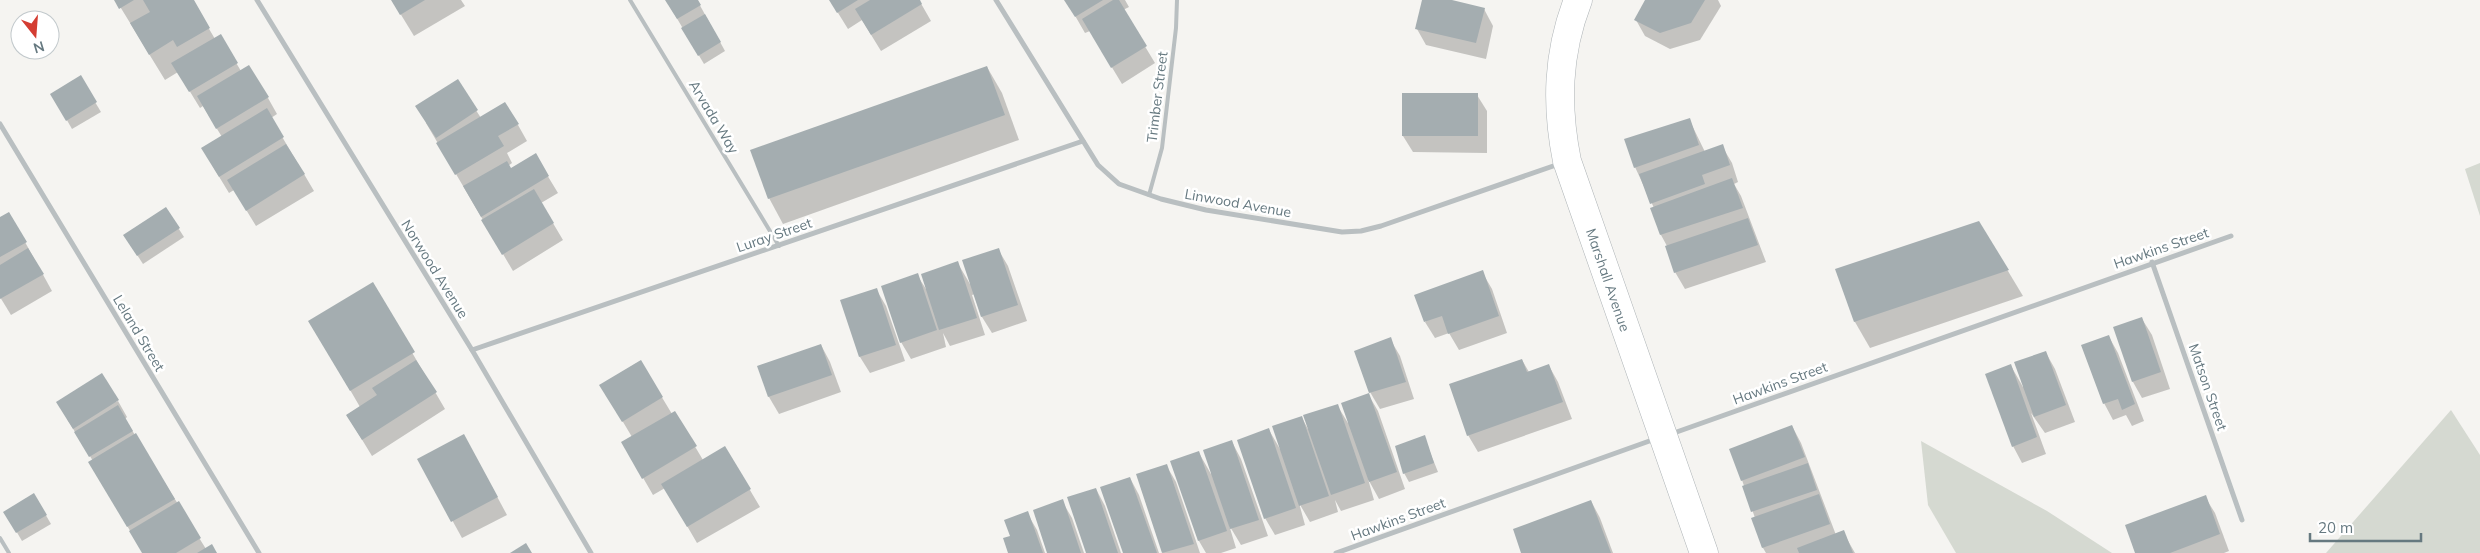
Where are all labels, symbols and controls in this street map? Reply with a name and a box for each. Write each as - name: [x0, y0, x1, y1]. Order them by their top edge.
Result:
- north arrow: [10, 10, 60, 60]
- text: N: [31, 37, 46, 58]
- street label: Trimber Street: [1142, 50, 1172, 144]
- street label: Arvada Way: [685, 77, 743, 157]
- street label: Linwood Avenue: [1183, 185, 1293, 221]
- street label: Luray Street: [734, 214, 814, 256]
- street label: Norwood Avenue: [397, 216, 473, 322]
- street label: Hawkins Street: [2111, 223, 2211, 273]
- street label: Marshall Avenue: [1582, 226, 1634, 334]
- street label: Leland Street: [109, 292, 169, 375]
- street label: Matson Street: [2185, 341, 2231, 433]
- street label: Hawkins Street: [1730, 358, 1830, 408]
- street label: Hawkins Street: [1348, 494, 1448, 544]
- scale bar: [2310, 510, 2421, 542]
- text: 20 m: [2318, 518, 2353, 537]

